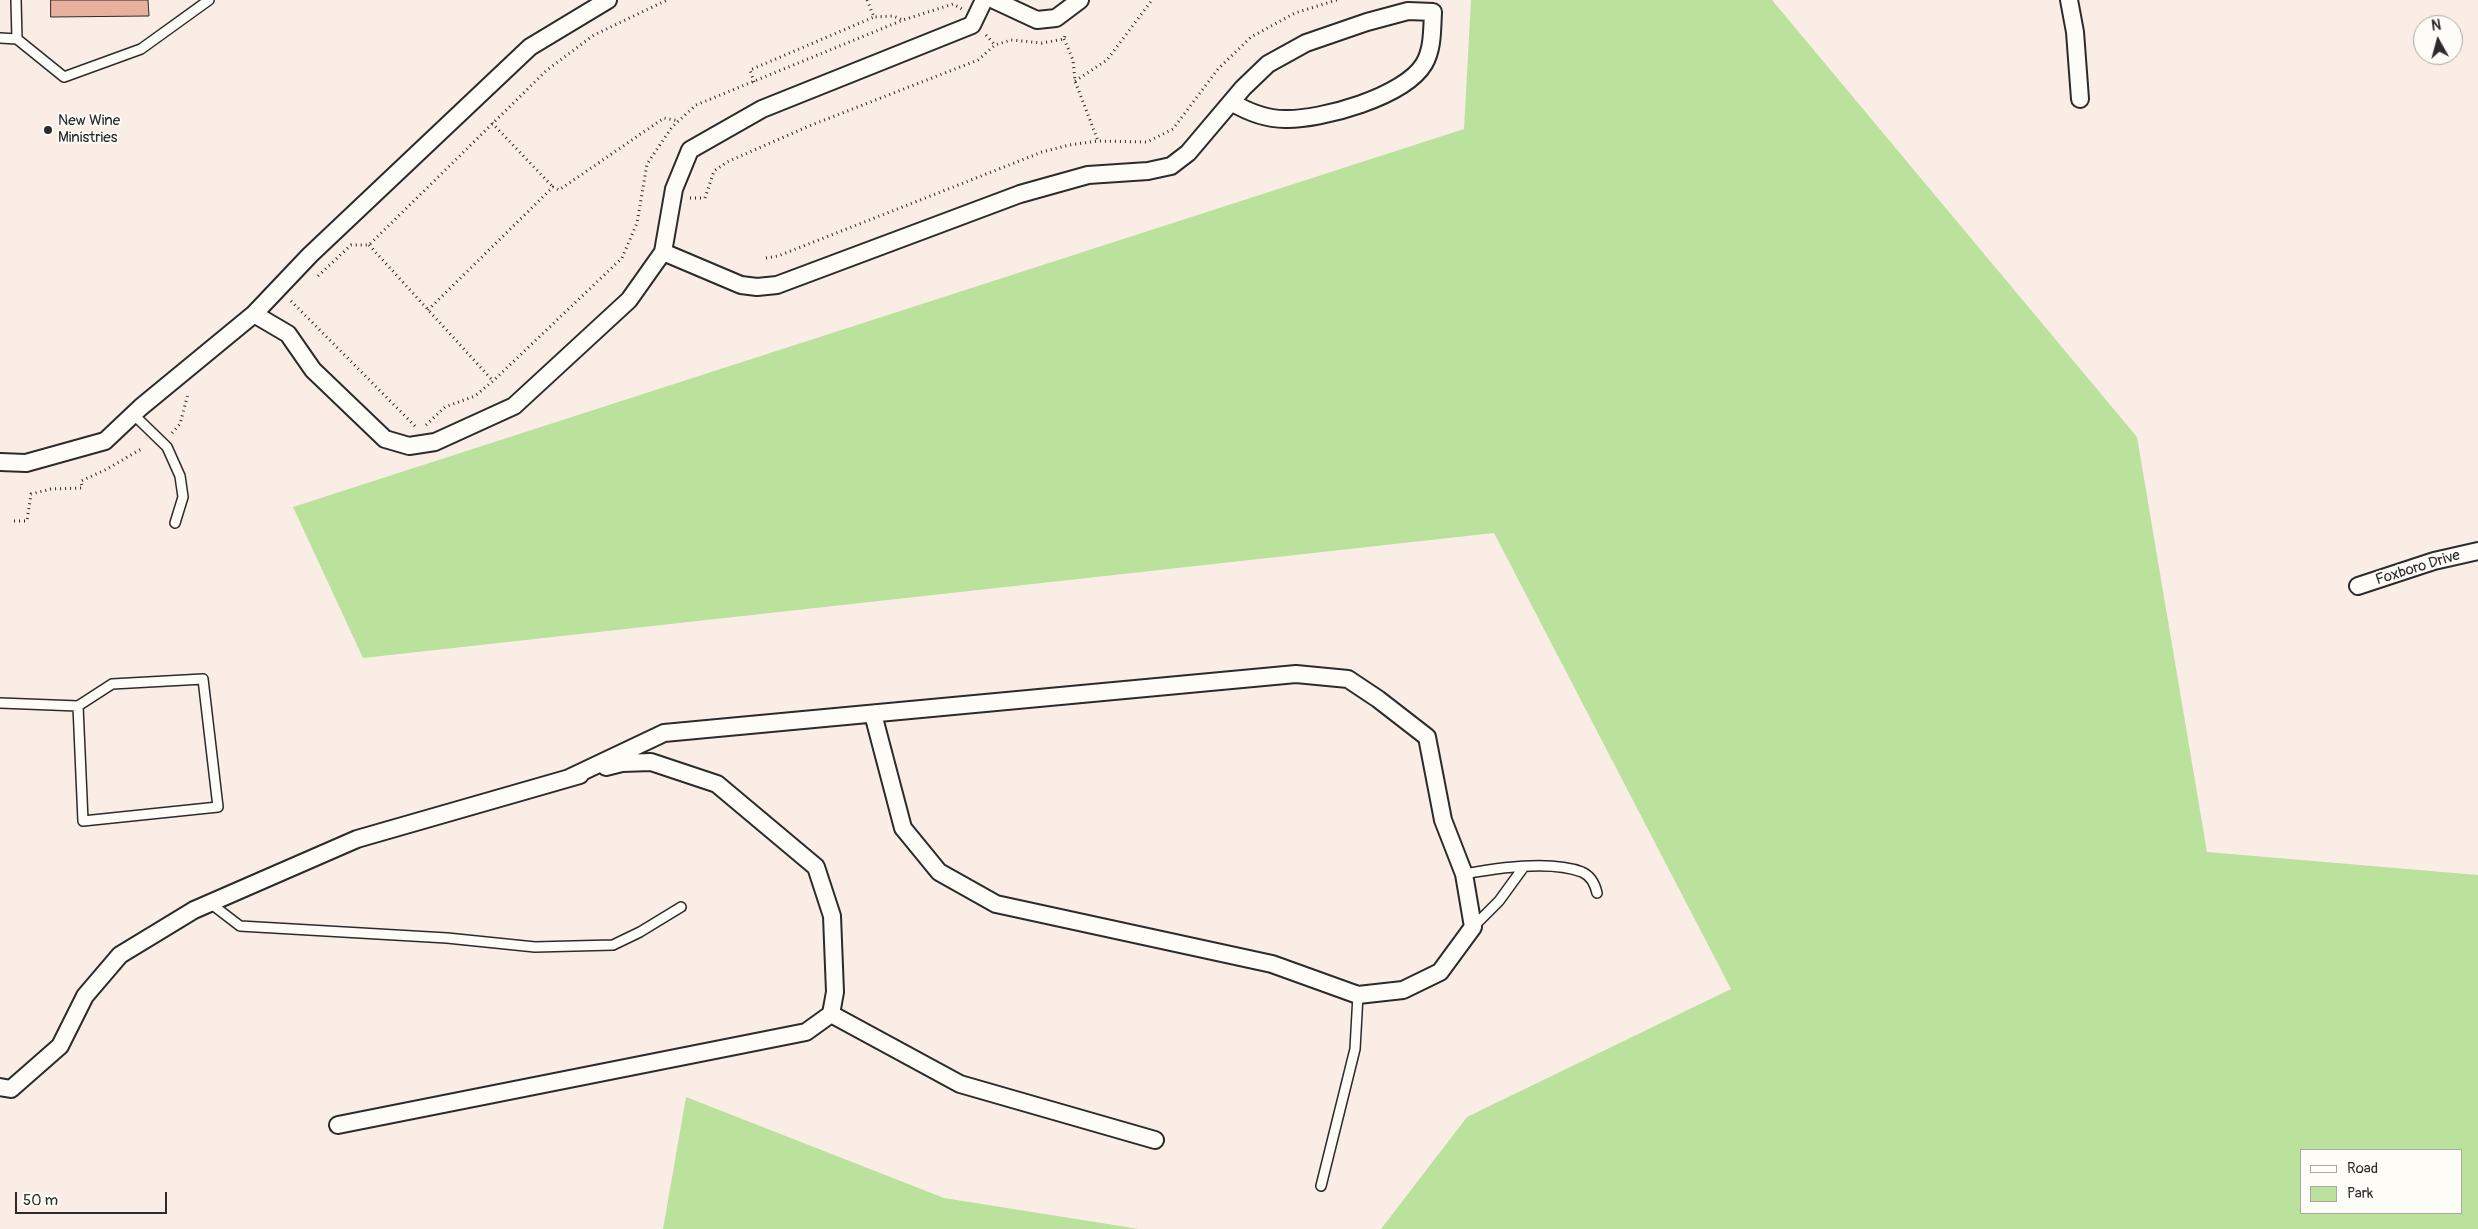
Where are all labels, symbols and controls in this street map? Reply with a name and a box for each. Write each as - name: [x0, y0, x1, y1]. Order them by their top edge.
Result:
- north arrow: [2413, 15, 2463, 65]
- text: N: [2430, 17, 2442, 35]
- place label: New Wine Ministries: [58, 112, 120, 147]
- marker: New Wine Ministries: [42, 124, 54, 136]
- street label: Foxboro Drive: [2374, 547, 2462, 589]
- legend: [2300, 1149, 2463, 1214]
- text: Road: [2347, 1159, 2378, 1178]
- scale bar: [18, 1182, 170, 1214]
- text: Park: [2347, 1184, 2373, 1203]
- text: 50 m: [23, 1191, 58, 1210]

